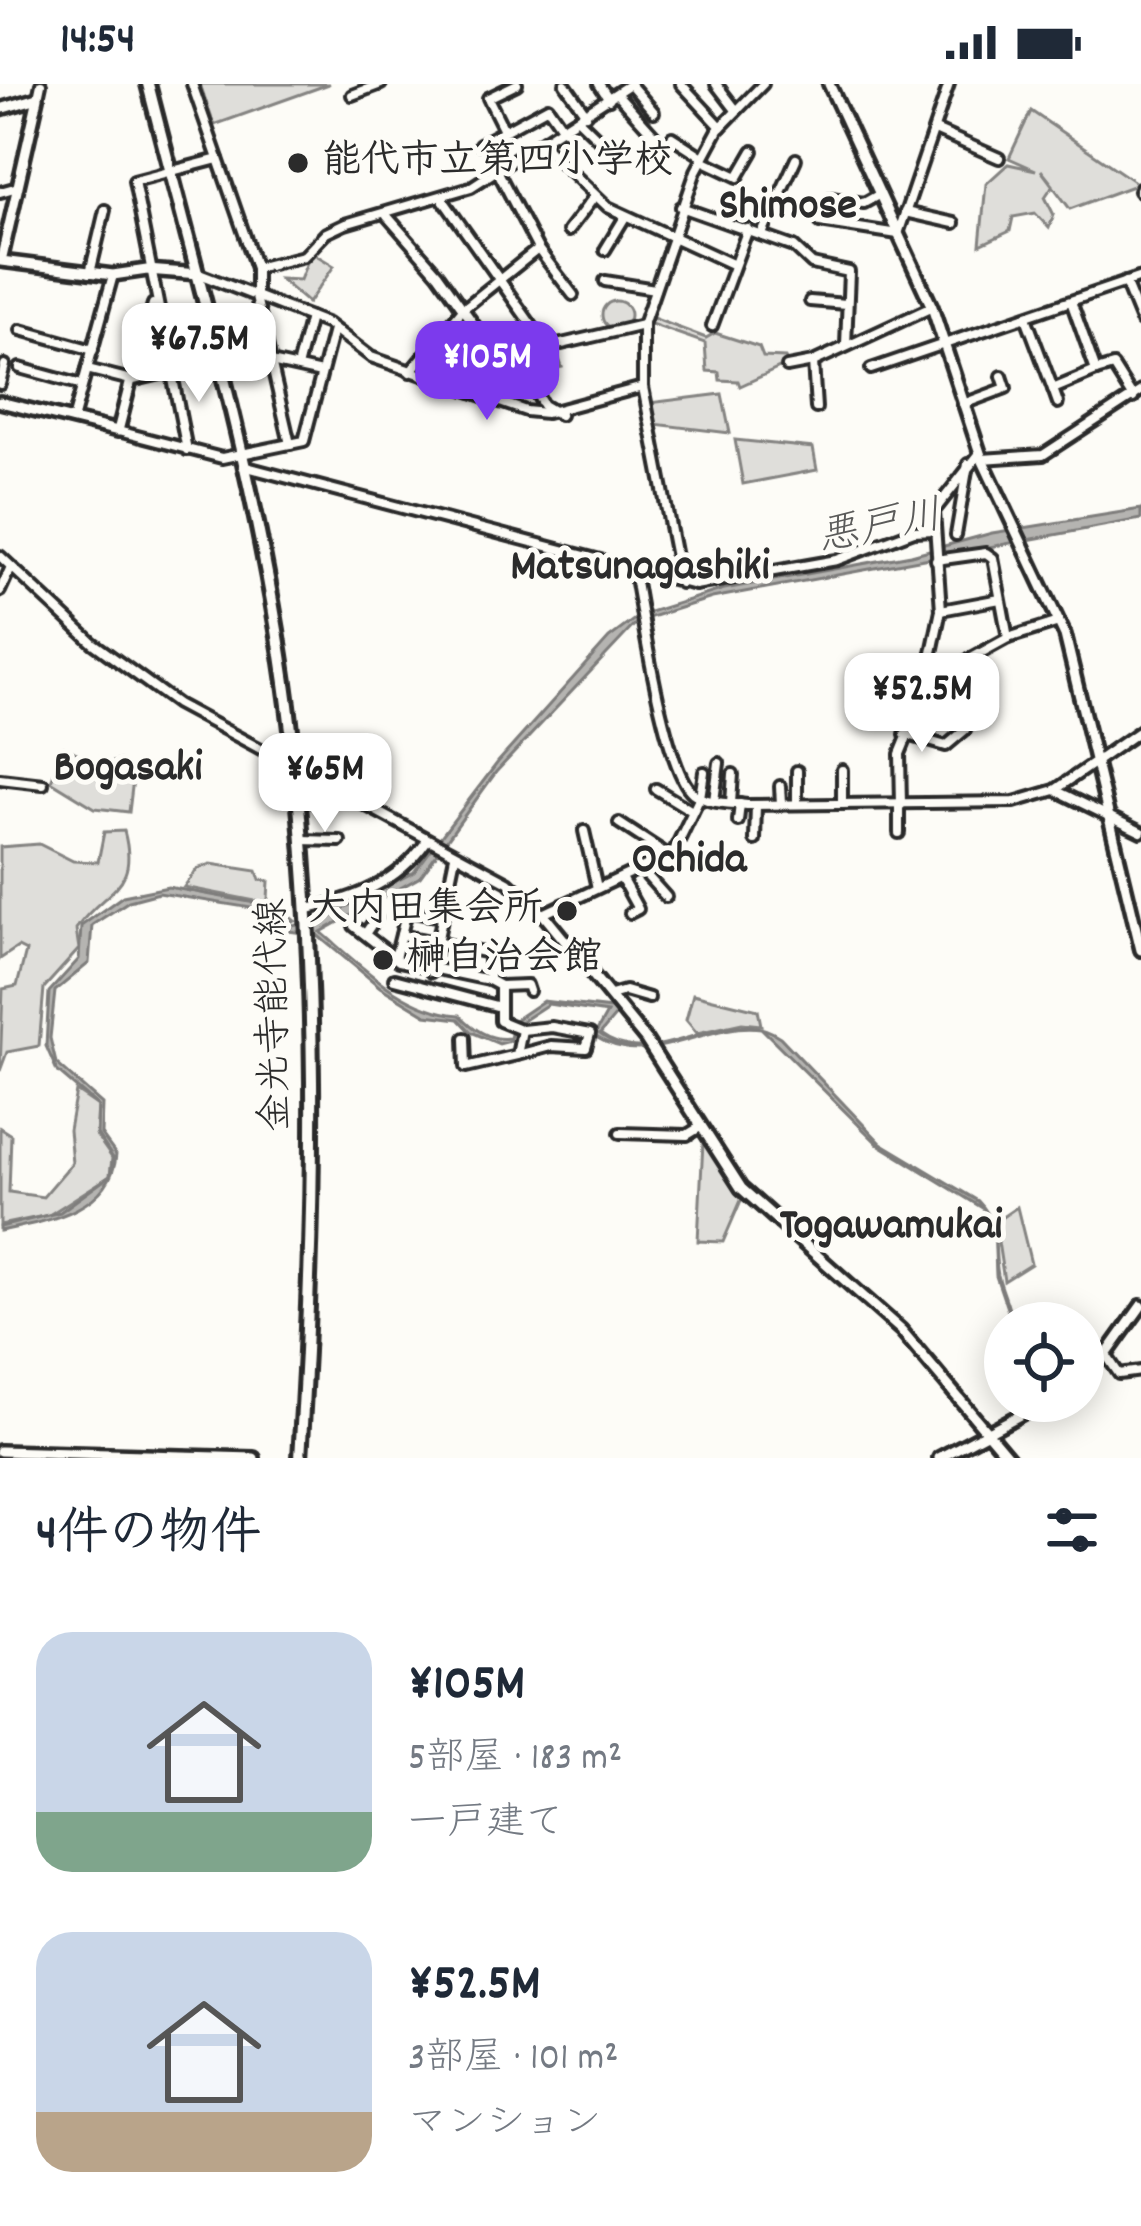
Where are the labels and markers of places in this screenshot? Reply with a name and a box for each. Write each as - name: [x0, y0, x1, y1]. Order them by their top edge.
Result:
- place label: 能代市立第四小学校: [322, 136, 673, 191]
- marker: 能代市立第四小学校: [285, 150, 311, 176]
- pin: ¥67.5M: [101, 303, 297, 405]
- pin: ¥105M: [403, 321, 571, 423]
- pin: ¥52.5M: [824, 653, 1020, 755]
- pin: ¥65M: [254, 733, 396, 835]
- place label: 大内田集会所: [309, 884, 543, 939]
- marker: 大内田集会所: [554, 898, 580, 924]
- place label: 榊自治会館: [407, 933, 602, 988]
- marker: 榊自治会館: [370, 947, 396, 973]

